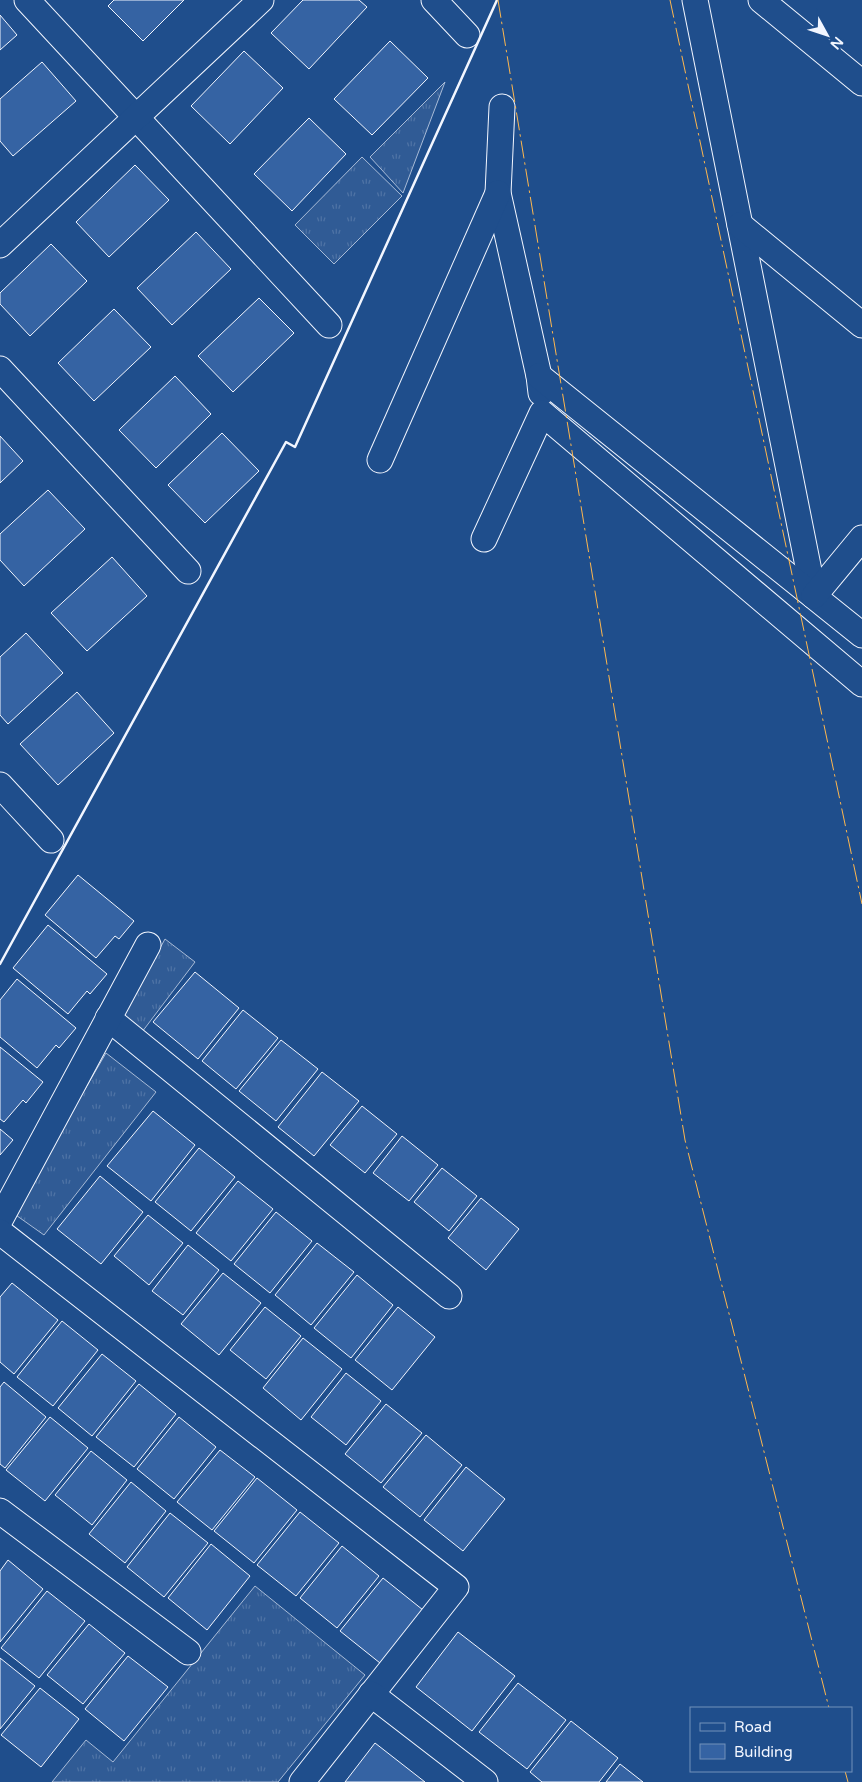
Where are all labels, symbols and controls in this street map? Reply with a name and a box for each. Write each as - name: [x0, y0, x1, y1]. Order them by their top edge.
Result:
- north arrow: [802, 10, 852, 60]
- text: N: [826, 33, 847, 53]
- legend: [690, 1707, 852, 1772]
- text: Road: [734, 1718, 772, 1736]
- text: Building: [734, 1743, 793, 1761]

